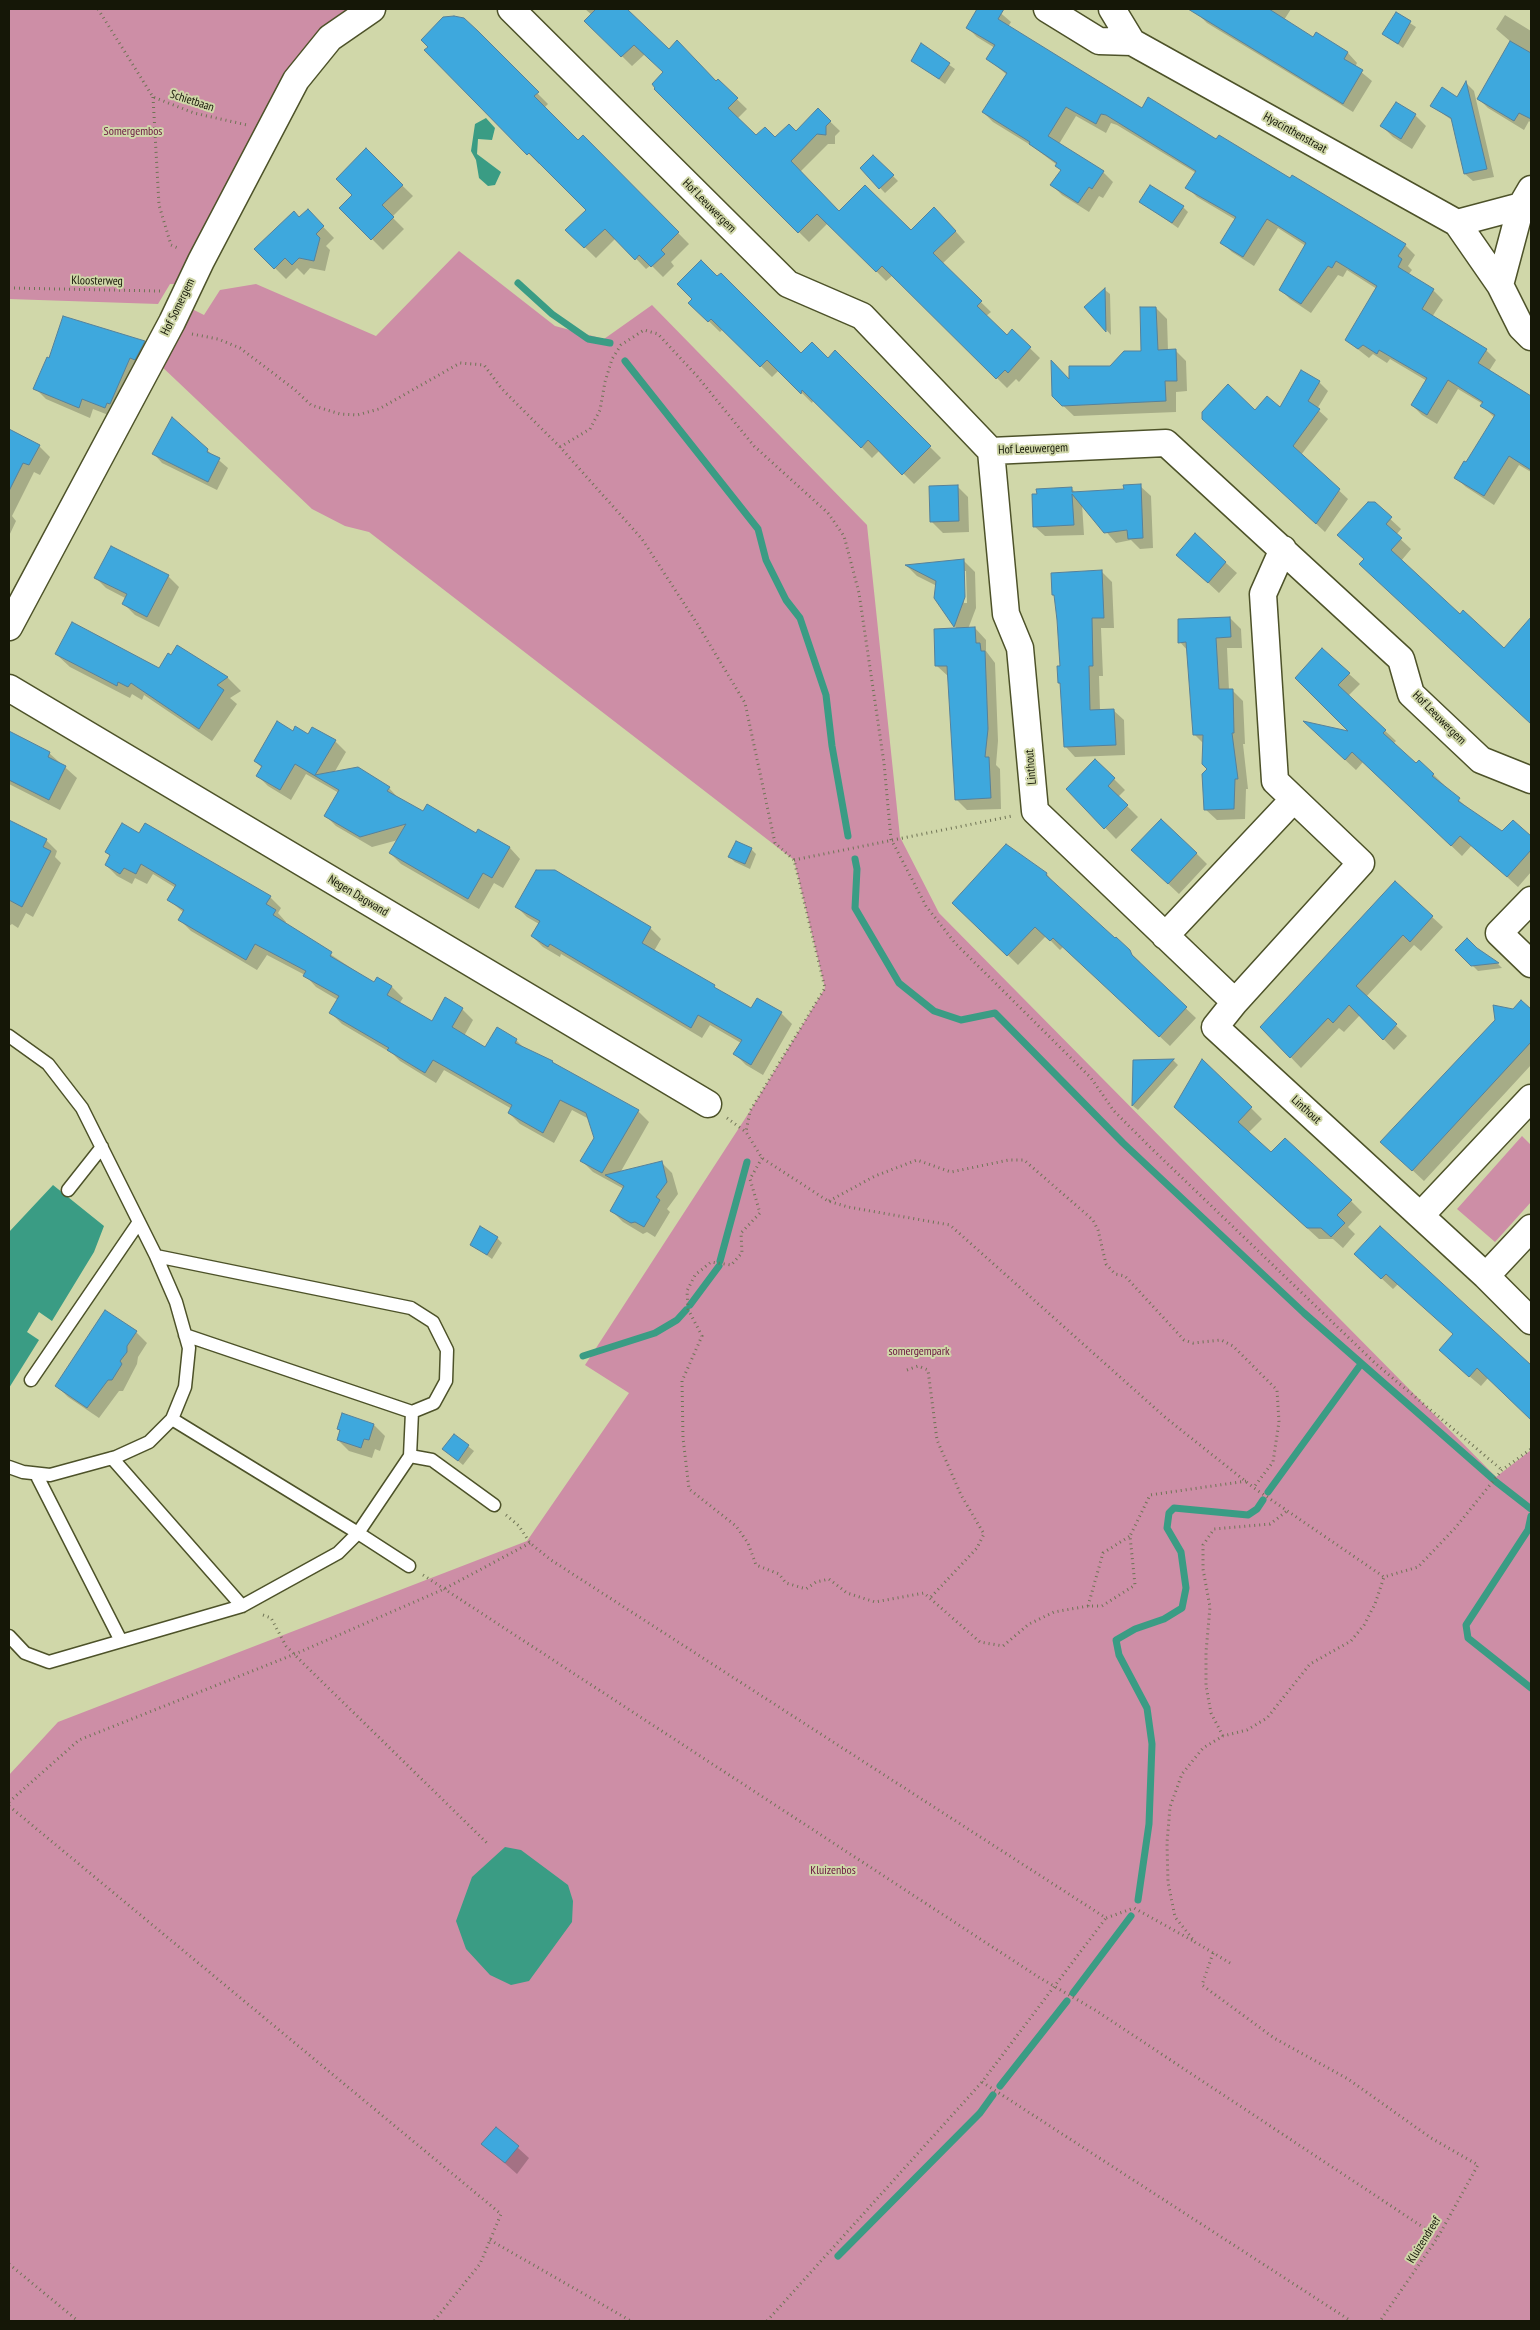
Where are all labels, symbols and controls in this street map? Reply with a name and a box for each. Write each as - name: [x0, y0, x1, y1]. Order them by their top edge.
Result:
- street label: Schietbaan: [168, 87, 216, 115]
- street label: Hyacinthenstraat: [1261, 110, 1329, 156]
- park label: Somergembos: [104, 125, 162, 139]
- street label: Hof Leeuwergem: [679, 176, 739, 236]
- street label: Kloosterweg: [71, 273, 123, 289]
- street label: Hof Somergem: [158, 276, 198, 338]
- street label: Hof Leeuwergem: [998, 441, 1068, 457]
- street label: Hof Leeuwergem: [1409, 688, 1469, 748]
- street label: Linthout: [1022, 749, 1040, 785]
- street label: Negen Dagwand: [325, 872, 391, 920]
- street label: Linthout: [1288, 1093, 1324, 1127]
- park label: somergempark: [888, 1345, 950, 1359]
- park label: Kluizenbos: [810, 1864, 856, 1878]
- street label: Kluizendreef: [1404, 2214, 1444, 2266]

